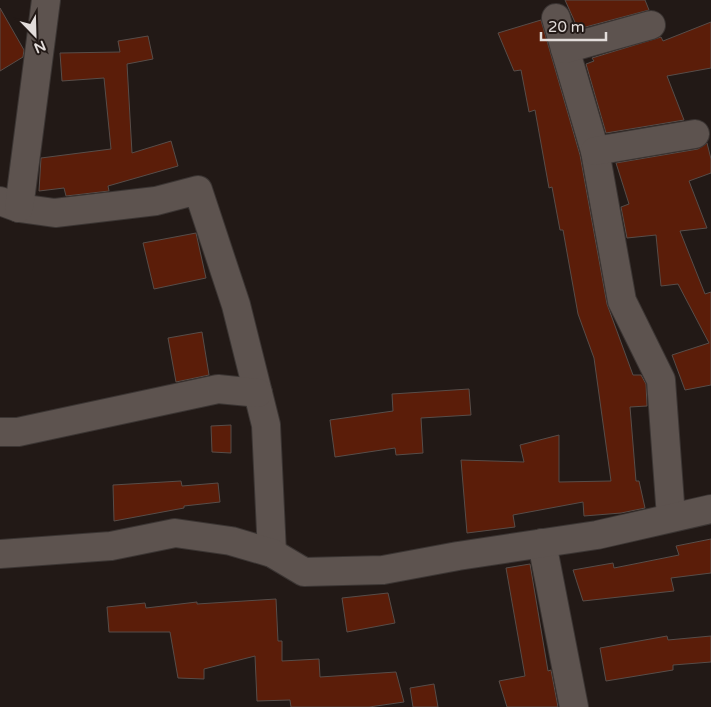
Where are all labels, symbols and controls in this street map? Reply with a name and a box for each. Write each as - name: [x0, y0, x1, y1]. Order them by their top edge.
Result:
- north arrow: [10, 10, 60, 60]
- scale bar: [541, 10, 606, 42]
- text: 20 m: [548, 18, 585, 36]
- text: N: [31, 36, 48, 57]

